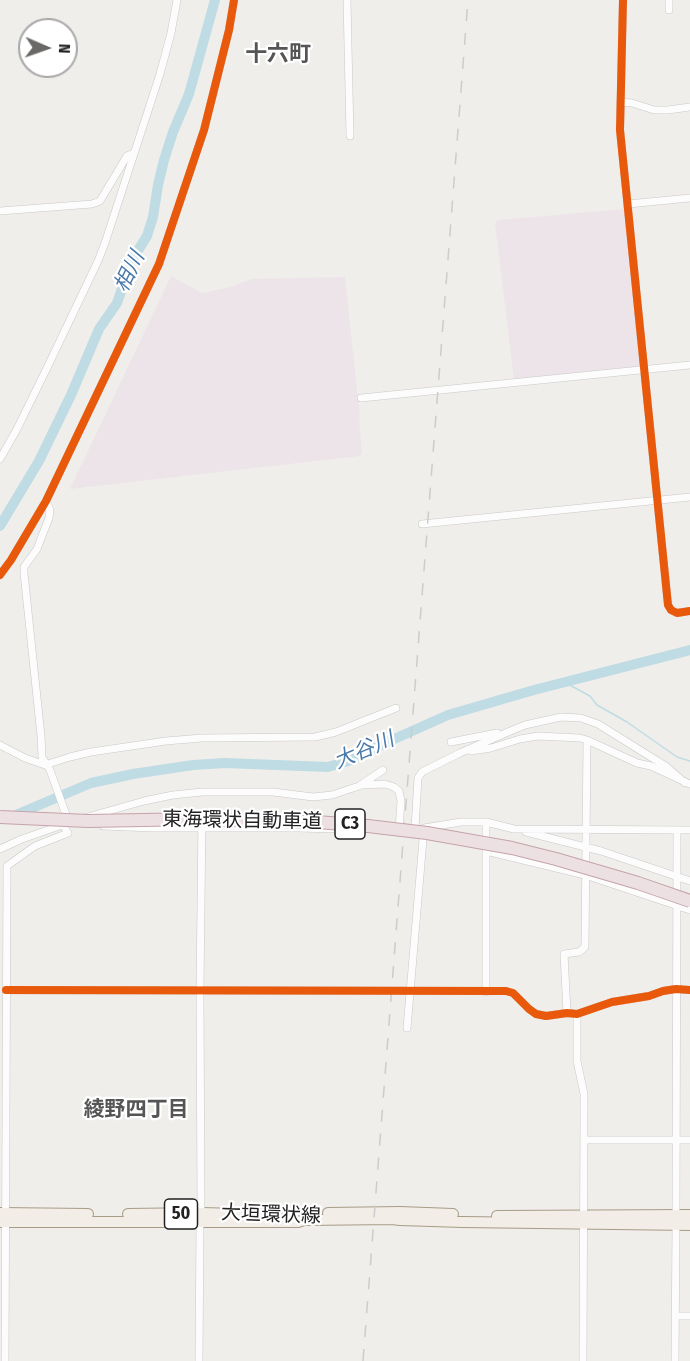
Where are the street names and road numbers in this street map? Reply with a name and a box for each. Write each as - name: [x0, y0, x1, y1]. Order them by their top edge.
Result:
- street label: 東海環状自動車道: [162, 808, 322, 834]
- road number: C3: [335, 809, 365, 839]
- road number: 50: [164, 1199, 198, 1229]
- street label: 大垣環状線: [221, 1201, 321, 1229]

